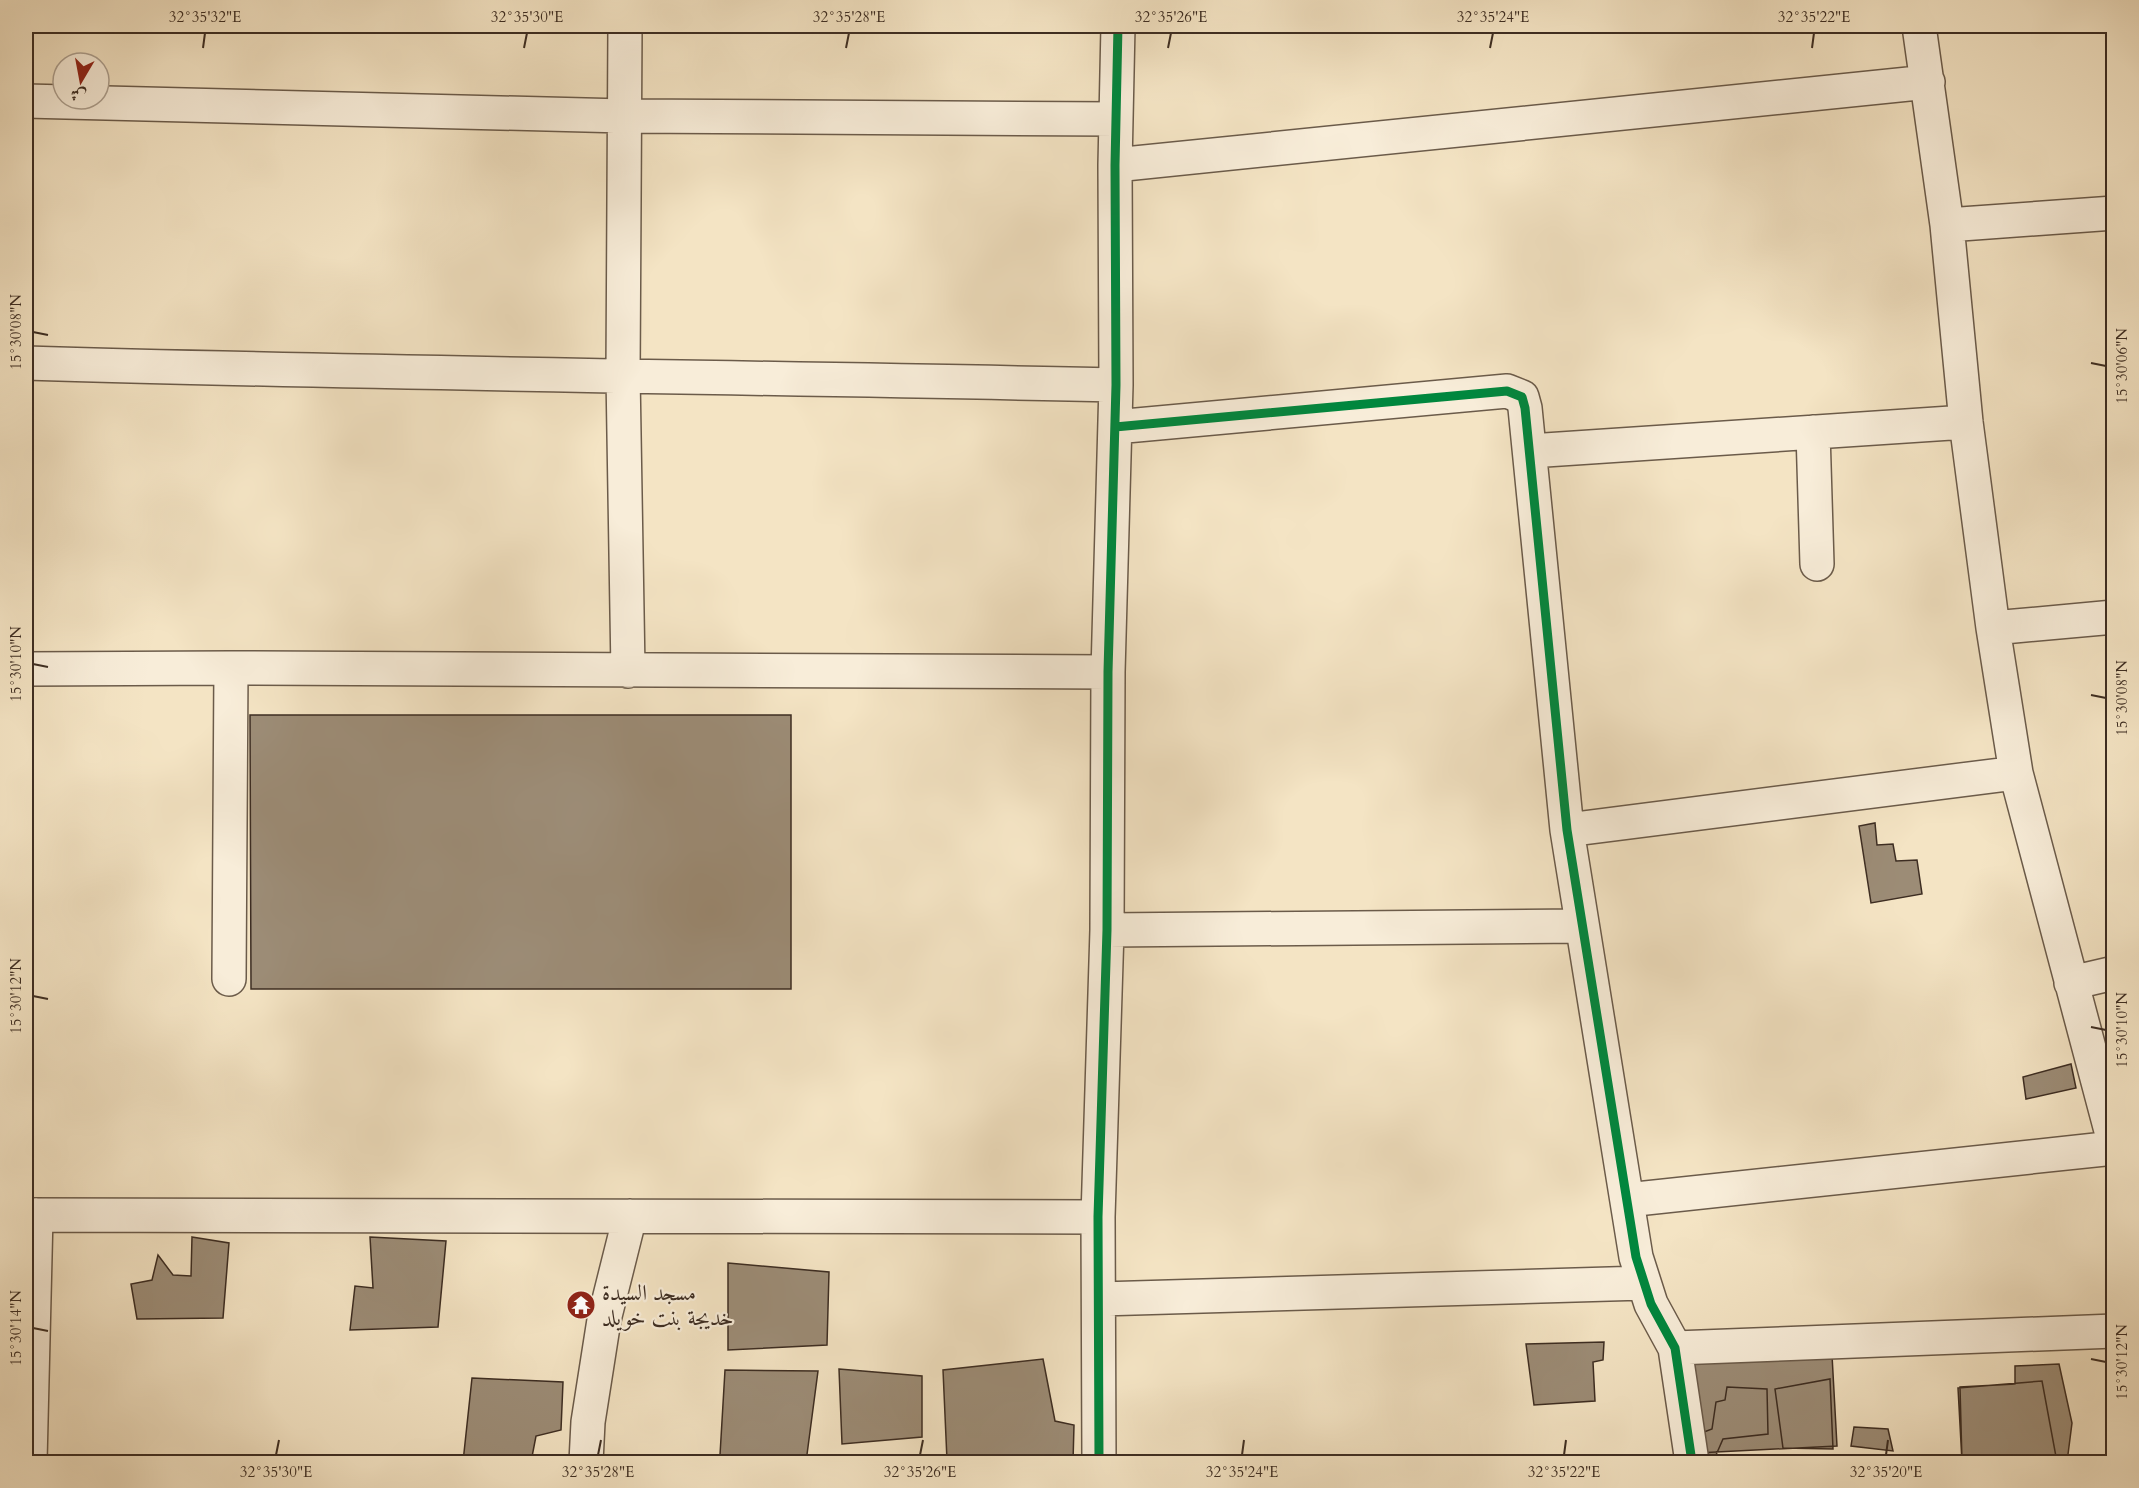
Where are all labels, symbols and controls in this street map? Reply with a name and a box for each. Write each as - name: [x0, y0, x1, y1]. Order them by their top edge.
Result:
- text: 32°35'32"E: [169, 7, 241, 27]
- text: 32°35'30"E: [491, 7, 563, 27]
- text: 32°35'28"E: [813, 7, 885, 27]
- text: 32°35'26"E: [1135, 7, 1207, 27]
- text: 32°35'24"E: [1457, 7, 1529, 27]
- text: 32°35'22"E: [1778, 7, 1850, 27]
- north arrow: [51, 51, 111, 111]
- text: ش: [69, 83, 88, 107]
- text: 15°30'08"N: [6, 294, 26, 370]
- text: 15°30'06"N: [2112, 328, 2132, 404]
- text: 15°30'10"N: [6, 626, 26, 702]
- text: 15°30'08"N: [2112, 660, 2132, 736]
- text: 15°30'12"N: [6, 958, 26, 1034]
- text: 15°30'10"N: [2112, 992, 2132, 1068]
- place label: مسجد السيدة خديجة بنت خويلد: [602, 1278, 734, 1333]
- temple icon: مسجد السيدة خديجة بنت خويلد: [565, 1289, 597, 1321]
- text: 15°30'14"N: [6, 1290, 26, 1366]
- text: 15°30'12"N: [2112, 1324, 2132, 1400]
- text: 32°35'30"E: [240, 1462, 312, 1482]
- text: 32°35'28"E: [562, 1462, 634, 1482]
- text: 32°35'26"E: [884, 1462, 956, 1482]
- text: 32°35'24"E: [1206, 1462, 1278, 1482]
- text: 32°35'22"E: [1528, 1462, 1600, 1482]
- text: 32°35'20"E: [1850, 1462, 1922, 1482]

